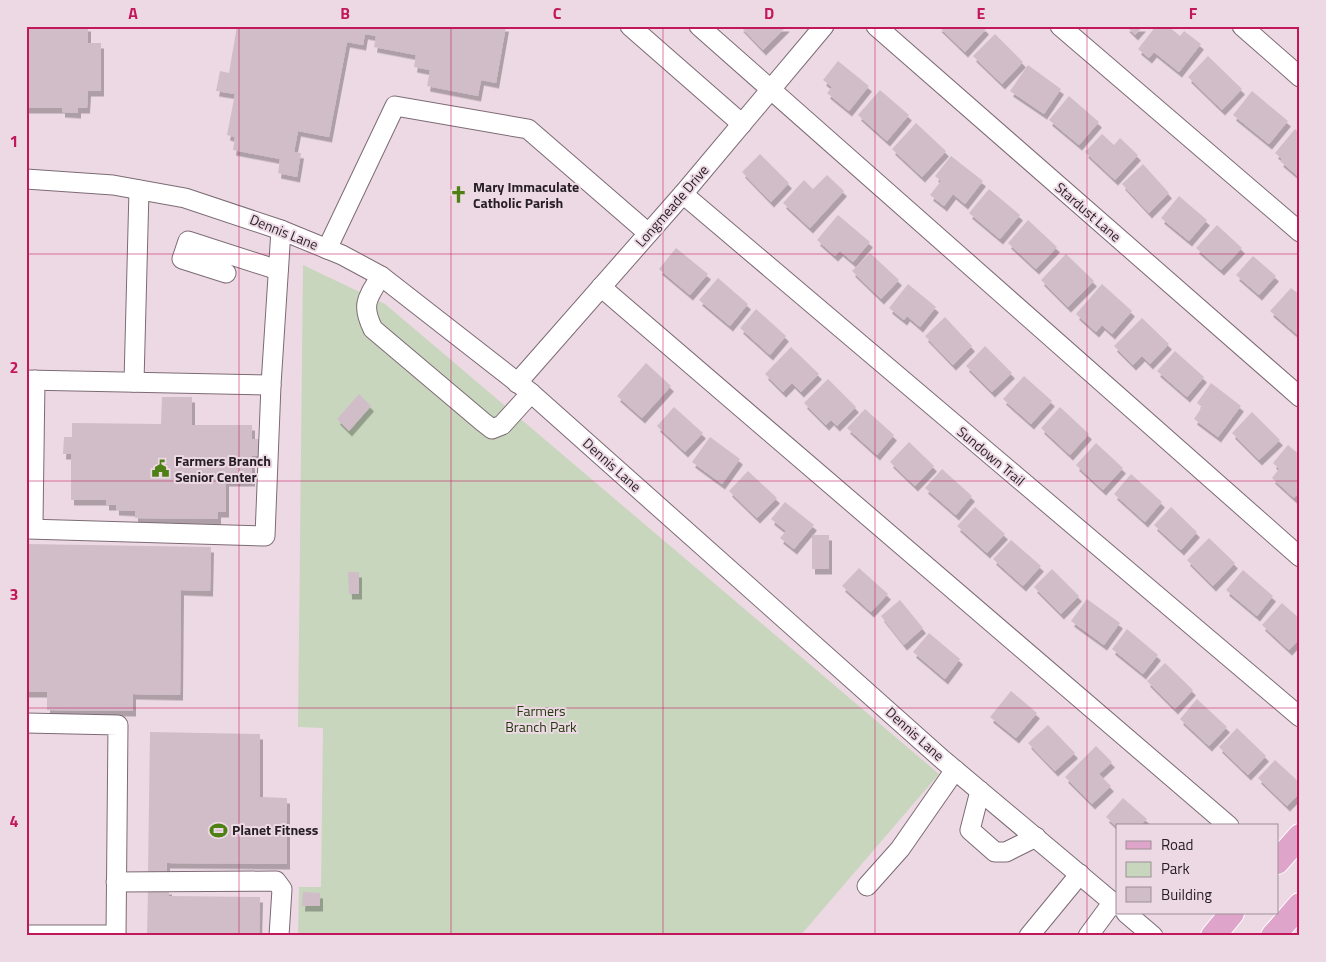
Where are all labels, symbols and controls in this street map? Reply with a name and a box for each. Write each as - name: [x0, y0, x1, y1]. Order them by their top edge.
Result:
- text: A: [128, 1, 138, 25]
- text: B: [340, 1, 350, 25]
- text: C: [553, 1, 562, 25]
- text: D: [764, 1, 774, 25]
- text: E: [977, 1, 986, 25]
- text: F: [1189, 1, 1198, 25]
- text: 1: [10, 129, 18, 153]
- street label: Longmeade Drive: [630, 160, 713, 251]
- place label: Mary Immaculate Catholic Parish: [473, 176, 579, 213]
- street label: Stardust Lane: [1051, 177, 1126, 246]
- church icon: Mary Immaculate Catholic Parish: [449, 185, 469, 205]
- street label: Dennis Lane: [247, 208, 322, 255]
- text: 2: [10, 355, 18, 379]
- street label: Sundown Trail: [953, 421, 1030, 490]
- street label: Dennis Lane: [579, 433, 646, 497]
- place label: Farmers Branch Senior Center: [175, 450, 271, 487]
- public building icon: Farmers Branch Senior Center: [151, 459, 171, 479]
- text: 3: [10, 582, 18, 606]
- park label: Farmers Branch Park: [505, 700, 577, 737]
- street label: Dennis Lane: [882, 702, 949, 766]
- text: 4: [10, 809, 19, 833]
- place label: Planet Fitness: [232, 819, 319, 840]
- sports icon: Planet Fitness: [208, 820, 228, 840]
- legend: [1116, 824, 1278, 914]
- text: Road: [1161, 833, 1193, 856]
- text: Park: [1161, 857, 1190, 880]
- text: Building: [1161, 883, 1212, 906]

